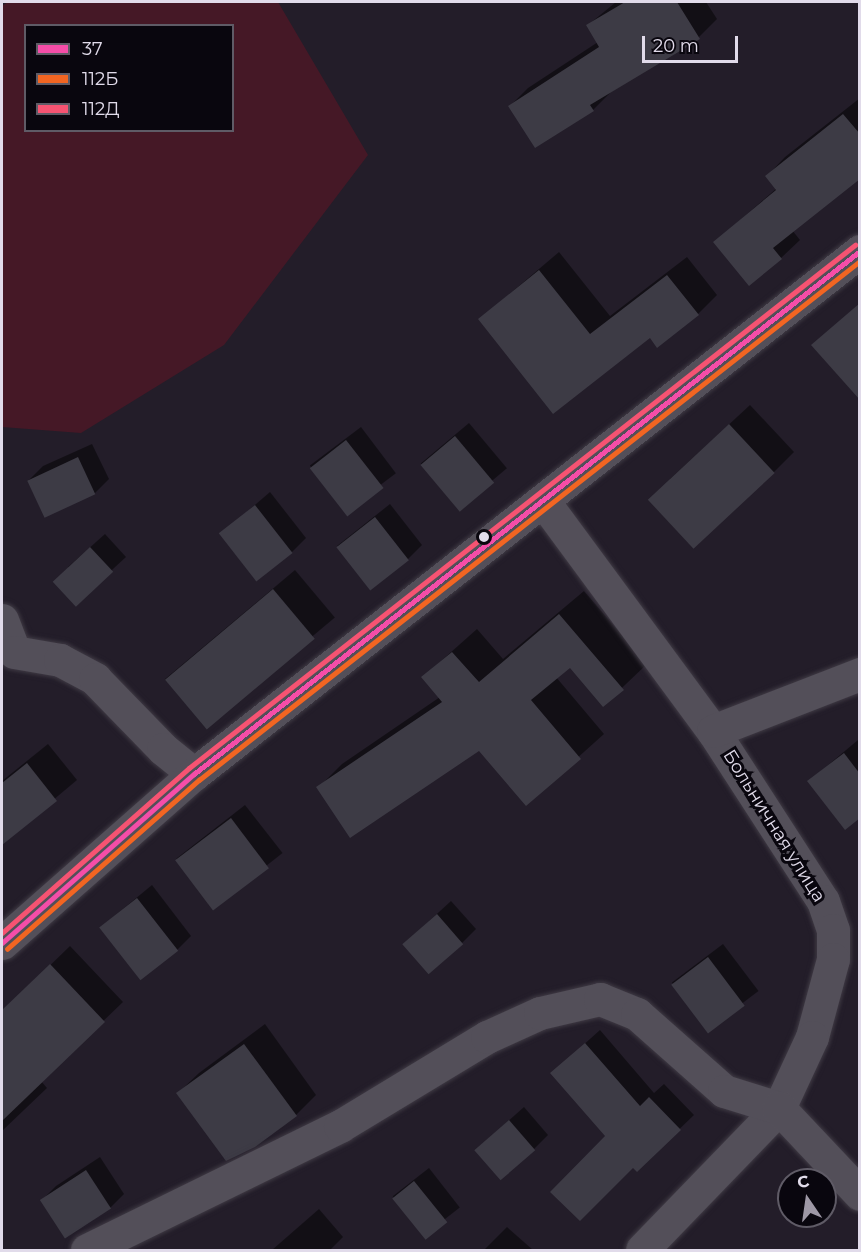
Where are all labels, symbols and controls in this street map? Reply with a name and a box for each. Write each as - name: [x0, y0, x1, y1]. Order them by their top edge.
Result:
- legend: [24, 24, 234, 132]
- scale bar: [645, 24, 741, 62]
- text: 20 m: [653, 35, 699, 57]
- text: 37: [82, 38, 103, 60]
- text: 112Б: [82, 68, 118, 90]
- text: 112Д: [82, 98, 120, 120]
- unlabelled marker: [478, 531, 490, 543]
- street label: Больничная улица: [718, 746, 830, 906]
- north arrow: [777, 1168, 837, 1228]
- text: С: [795, 1171, 811, 1192]

